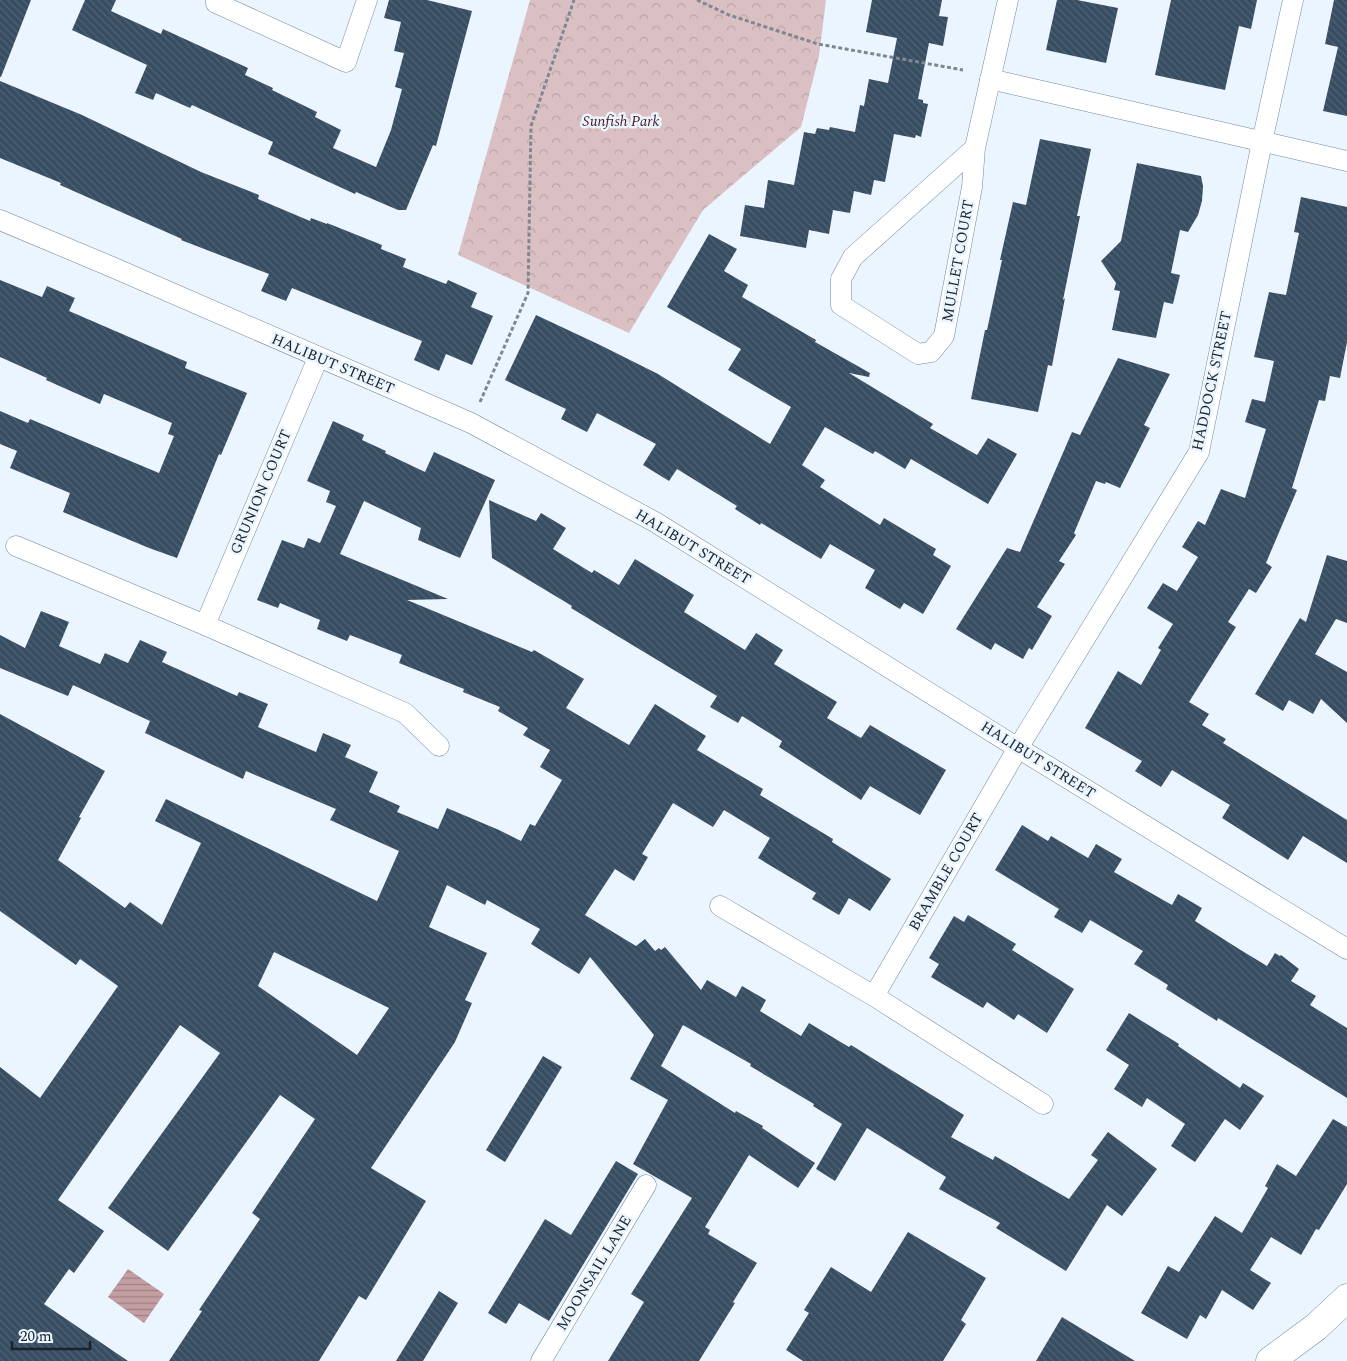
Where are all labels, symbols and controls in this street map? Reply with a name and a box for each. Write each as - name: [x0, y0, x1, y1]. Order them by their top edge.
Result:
- park label: Sunfish Park: [582, 110, 660, 133]
- street label: MULLET COURT: [936, 198, 980, 324]
- street label: HADDOCK STREET: [1186, 309, 1238, 453]
- street label: HALIBUT STREET: [268, 328, 398, 400]
- street label: GRUNION COURT: [224, 426, 298, 558]
- street label: HALIBUT STREET: [631, 503, 755, 591]
- street label: HALIBUT STREET: [976, 715, 1100, 805]
- street label: BRAMBLE COURT: [903, 809, 989, 935]
- street label: MOONSAIL LANE: [550, 1211, 638, 1335]
- scale bar: [12, 1318, 90, 1350]
- text: 20 m: [20, 1325, 52, 1348]

